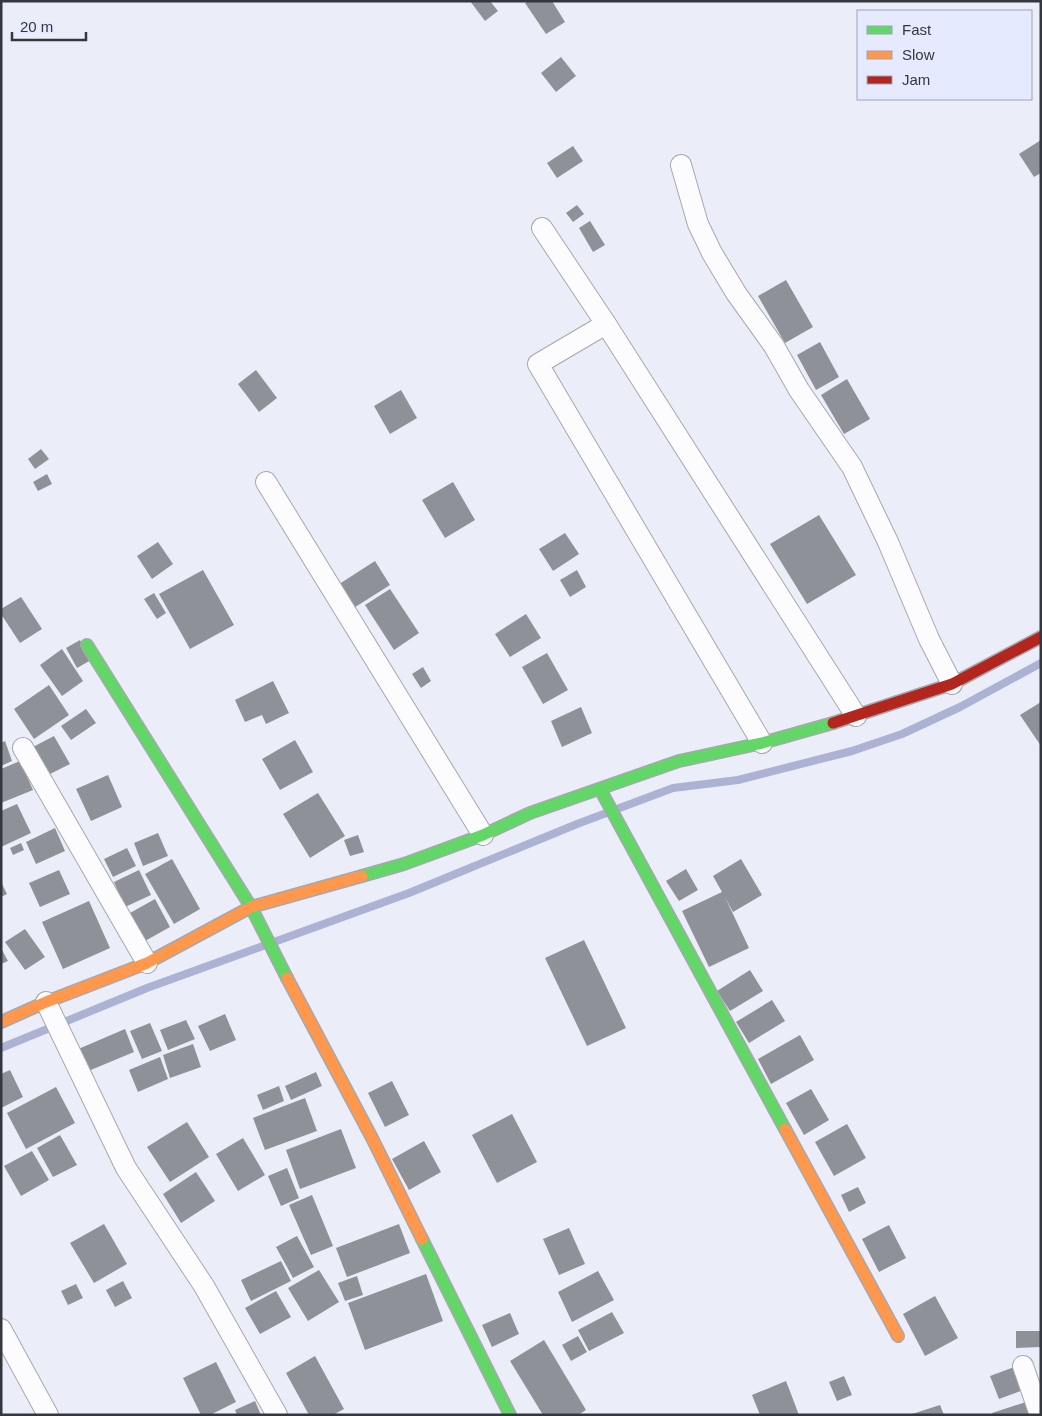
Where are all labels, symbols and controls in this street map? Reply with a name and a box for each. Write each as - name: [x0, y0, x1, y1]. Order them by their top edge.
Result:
- scale bar: [12, 10, 86, 42]
- legend: [857, 10, 1032, 100]
- text: 20 m: [20, 18, 53, 35]
- text: Fast: [902, 21, 932, 38]
- text: Slow: [902, 46, 935, 63]
- text: Jam: [902, 71, 930, 88]

